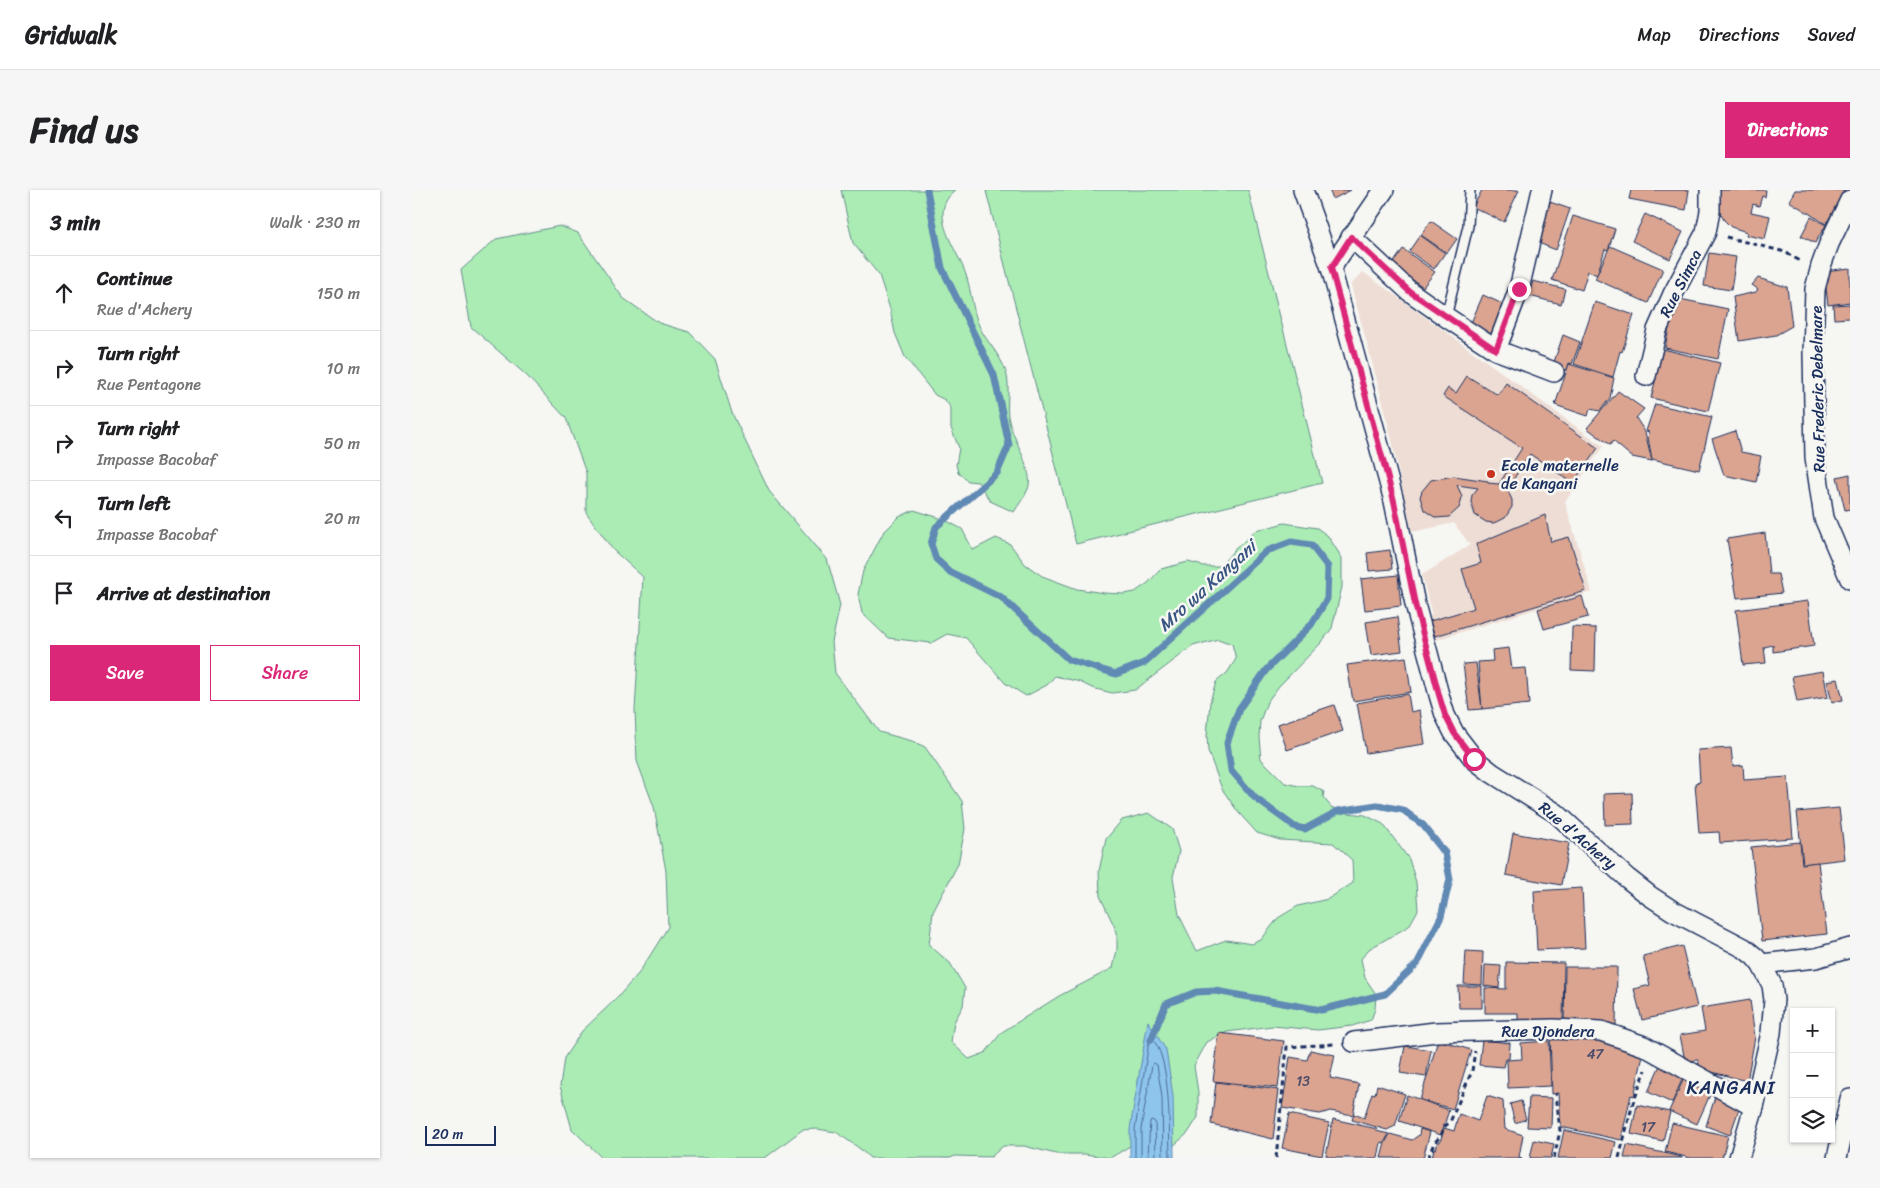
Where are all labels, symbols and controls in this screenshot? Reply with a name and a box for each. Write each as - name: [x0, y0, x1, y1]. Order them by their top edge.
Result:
- text: Gridwalk: [25, 14, 117, 56]
- text: Map: [1638, 19, 1671, 51]
- text: Directions: [1699, 19, 1780, 51]
- text: Saved: [1808, 19, 1855, 51]
- text: Find us: [30, 99, 138, 161]
- button: Directions: [1725, 102, 1850, 158]
- text: 3 min: [50, 204, 100, 242]
- text: Walk · 230 m: [269, 208, 360, 237]
- street label: Rue Simca: [1651, 244, 1710, 323]
- text: Continue: [97, 262, 173, 295]
- route end: [1508, 278, 1531, 301]
- icon: ahead: [50, 279, 78, 307]
- text: 150 m: [317, 279, 360, 308]
- text: Rue d'Achery: [97, 295, 192, 324]
- street label: Rue Frederic Debelmare: [1802, 305, 1833, 473]
- text: Turn right: [97, 337, 179, 370]
- icon: right: [50, 354, 78, 382]
- text: 10 m: [327, 354, 360, 383]
- text: Rue Pentagone: [97, 370, 201, 399]
- text: Turn right: [97, 412, 179, 445]
- icon: right: [50, 429, 78, 457]
- text: 50 m: [324, 429, 360, 458]
- text: Impasse Bacobaf: [97, 445, 216, 474]
- place label: Ecole maternelle de Kangani: [1501, 451, 1619, 498]
- marker: Ecole maternelle de Kangani: [1485, 468, 1497, 480]
- text: Turn left: [97, 487, 170, 520]
- icon: left: [50, 504, 78, 532]
- text: 20 m: [324, 504, 360, 533]
- text: Impasse Bacobaf: [97, 520, 216, 549]
- water label: Mro wa Kangani: [1150, 530, 1267, 640]
- text: Arrive at destination: [97, 577, 270, 610]
- icon: arrive: [50, 579, 78, 607]
- button: Save: [50, 645, 200, 701]
- button: Share: [210, 645, 360, 701]
- route start: [1463, 748, 1486, 771]
- street label: Rue d'Achery: [1532, 794, 1624, 877]
- map controls: [1790, 1008, 1835, 1143]
- button: +: [1790, 1008, 1835, 1053]
- street label: Rue Djondera: [1501, 1017, 1596, 1046]
- house number: 47: [1587, 1042, 1604, 1067]
- button: −: [1790, 1053, 1835, 1098]
- house number: 13: [1296, 1069, 1310, 1094]
- district label: KANGANI: [1686, 1071, 1776, 1104]
- button: layers: [1790, 1098, 1835, 1143]
- house number: 17: [1641, 1115, 1656, 1140]
- text: 20 m: [432, 1122, 463, 1147]
- scale bar: [425, 1123, 496, 1146]

